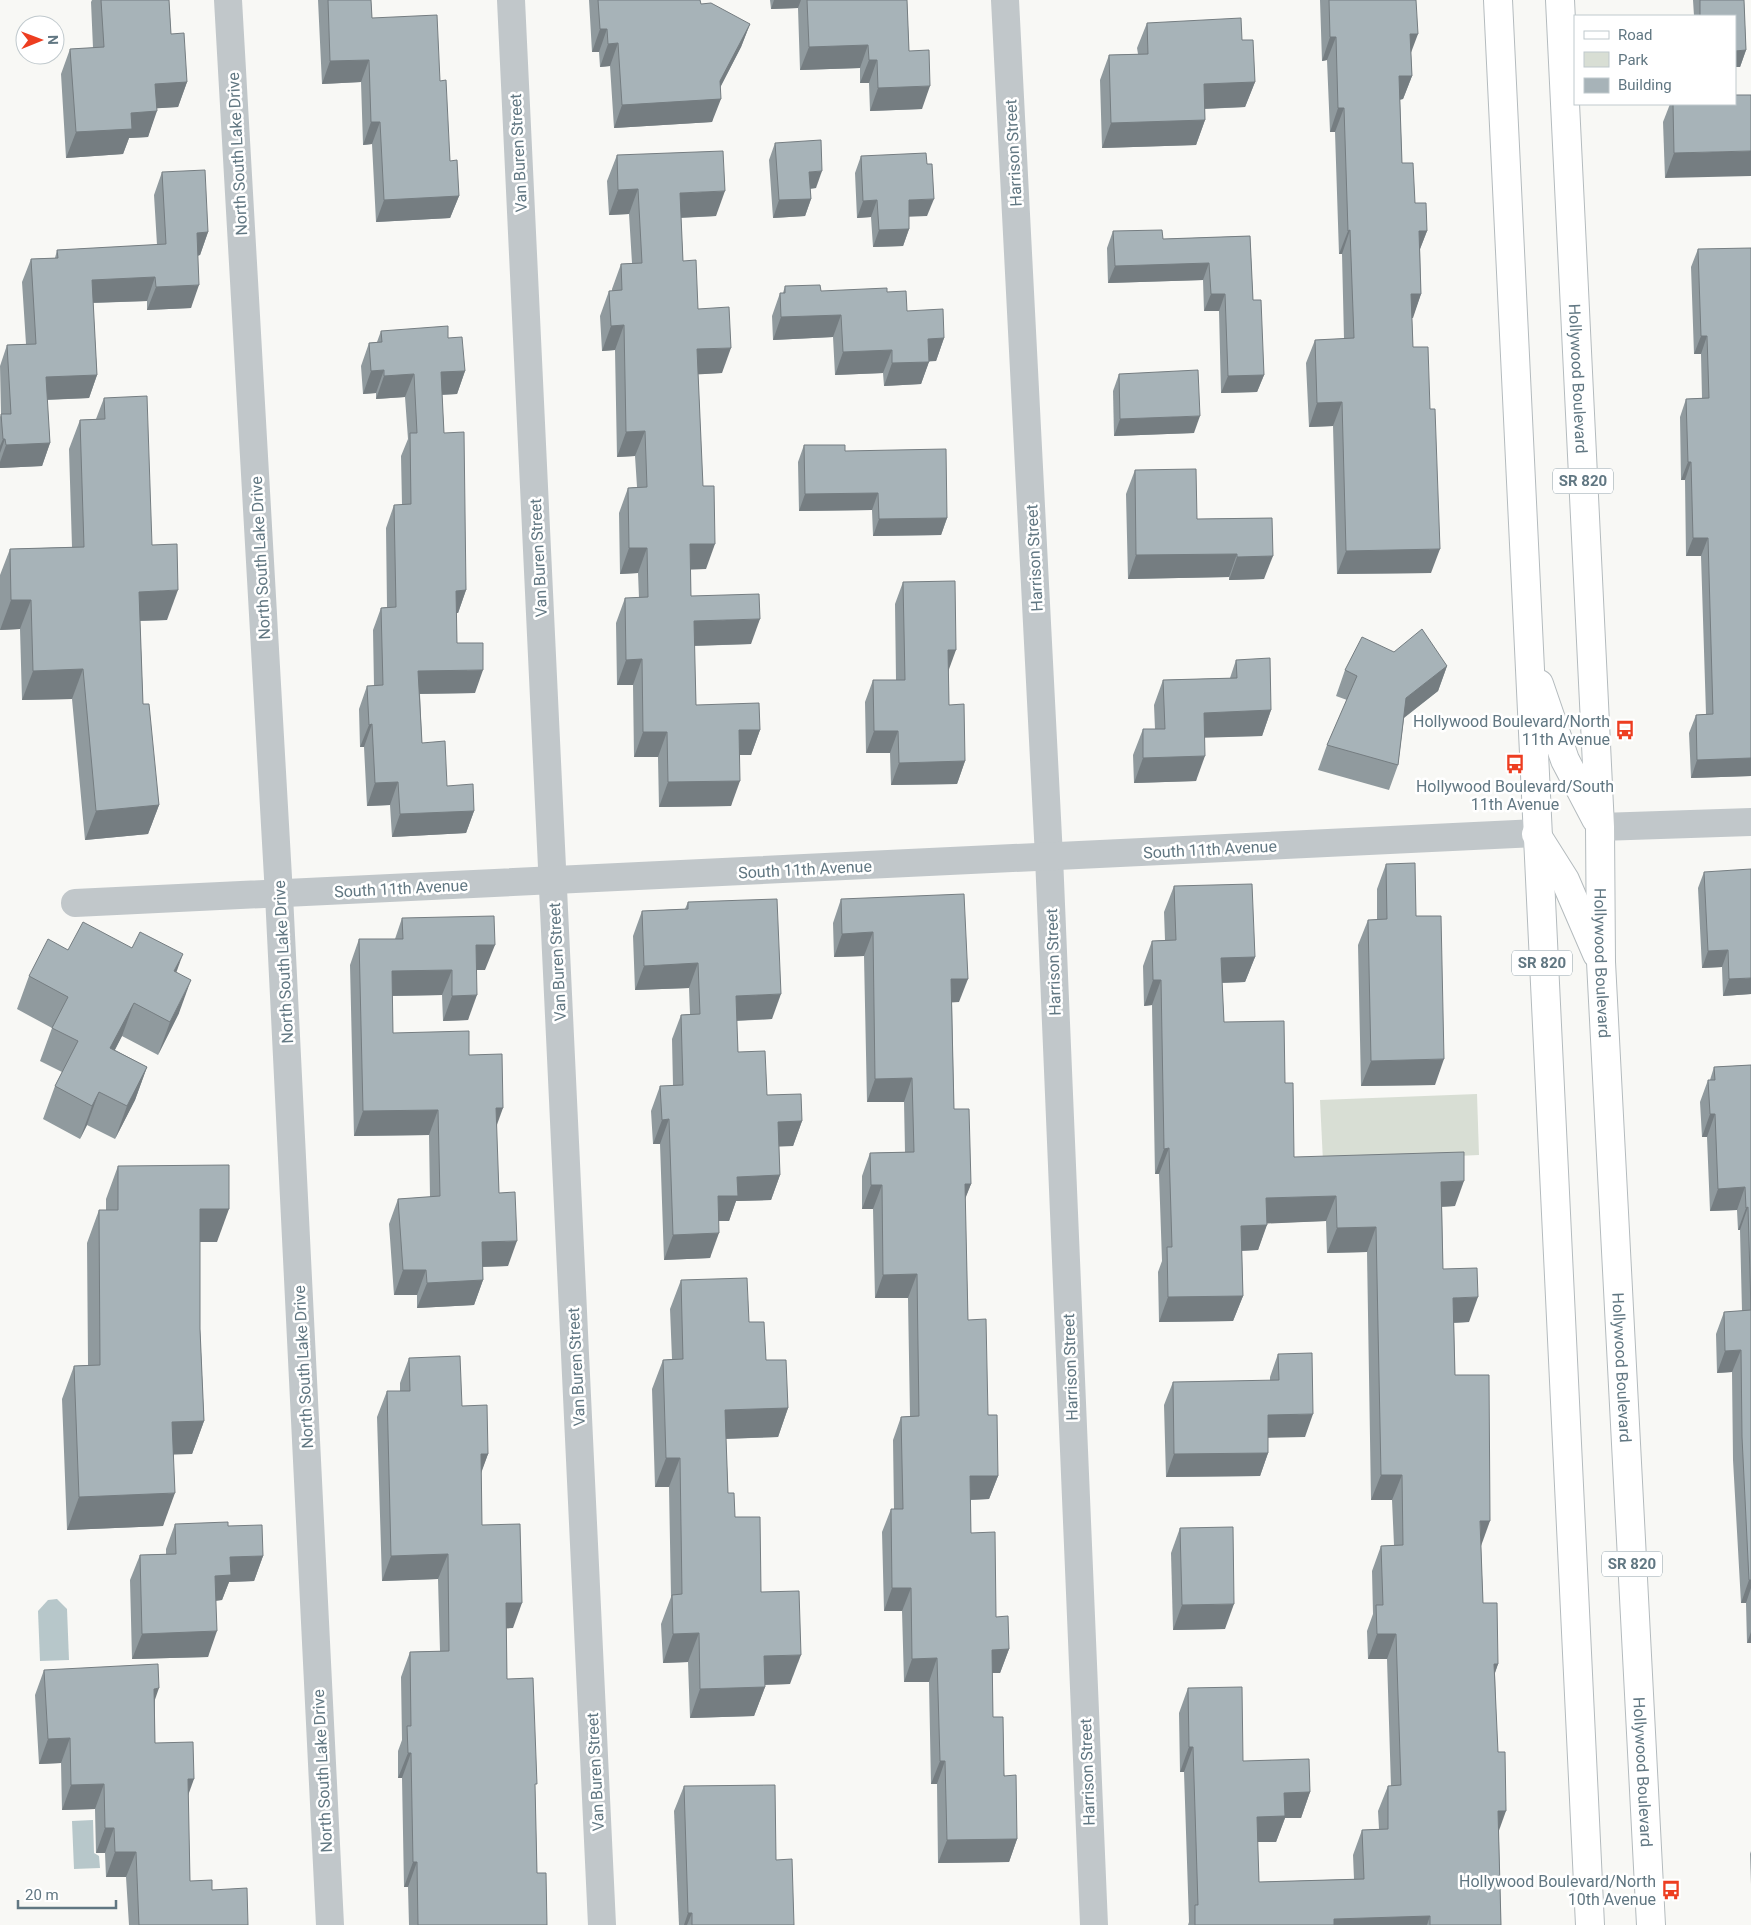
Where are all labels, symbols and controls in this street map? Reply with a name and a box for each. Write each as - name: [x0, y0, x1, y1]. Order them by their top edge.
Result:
- north arrow: [15, 15, 65, 65]
- legend: [1574, 15, 1736, 105]
- text: Road: [1618, 26, 1652, 44]
- text: N: [45, 35, 61, 45]
- text: Park: [1618, 51, 1649, 69]
- street label: North South Lake Drive: [224, 72, 251, 236]
- text: Building: [1618, 76, 1672, 94]
- street label: Van Buren Street: [506, 93, 531, 213]
- street label: Harrison Street: [1001, 99, 1026, 207]
- street label: Hollywood Boulevard: [1565, 303, 1591, 454]
- road number: SR 820: [1553, 468, 1613, 494]
- street label: North South Lake Drive: [247, 476, 274, 640]
- street label: Van Buren Street: [526, 498, 551, 618]
- street label: Harrison Street: [1022, 504, 1047, 612]
- place label: Hollywood Boulevard/North 11th Avenue: [1413, 712, 1610, 749]
- bus stop icon: Hollywood Boulevard/North 11th Avenue: [1614, 719, 1636, 741]
- bus stop icon: Hollywood Boulevard/South 11th Avenue: [1504, 753, 1526, 775]
- place label: Hollywood Boulevard/South 11th Avenue: [1416, 777, 1614, 814]
- street label: South 11th Avenue: [1143, 837, 1277, 862]
- street label: South 11th Avenue: [738, 857, 872, 882]
- street label: South 11th Avenue: [334, 876, 468, 901]
- street label: North South Lake Drive: [270, 880, 297, 1044]
- street label: Hollywood Boulevard: [1590, 888, 1614, 1038]
- street label: Van Buren Street: [545, 902, 570, 1022]
- street label: Harrison Street: [1042, 908, 1065, 1016]
- road number: SR 820: [1512, 950, 1572, 976]
- street label: North South Lake Drive: [290, 1285, 317, 1449]
- street label: Hollywood Boulevard: [1608, 1292, 1635, 1443]
- street label: Van Buren Street: [564, 1307, 589, 1427]
- street label: Harrison Street: [1059, 1313, 1082, 1421]
- road number: SR 820: [1602, 1552, 1662, 1576]
- street label: North South Lake Drive: [309, 1689, 336, 1853]
- street label: Hollywood Boulevard: [1629, 1697, 1656, 1847]
- street label: Van Buren Street: [583, 1712, 608, 1832]
- street label: Harrison Street: [1076, 1718, 1099, 1826]
- place label: Hollywood Boulevard/North 10th Avenue: [1459, 1872, 1656, 1909]
- scale bar: [18, 1878, 115, 1910]
- bus stop icon: Hollywood Boulevard/North 10th Avenue: [1660, 1879, 1682, 1901]
- text: 20 m: [25, 1886, 59, 1904]

